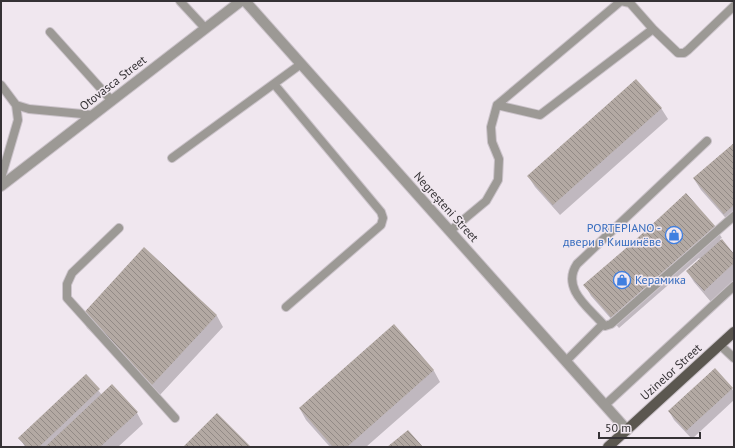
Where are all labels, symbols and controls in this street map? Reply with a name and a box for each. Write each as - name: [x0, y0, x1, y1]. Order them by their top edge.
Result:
- street label: Otovasca Street: [76, 52, 149, 113]
- street label: Negreșteni Street: [411, 168, 482, 245]
- place label: PORTEPIANO - двери в Кишинёве: [563, 220, 661, 249]
- shop icon: PORTEPIANO - двери в Кишинёве: [664, 225, 684, 245]
- shop icon: Керамика: [612, 270, 632, 290]
- place label: Керамика: [635, 272, 686, 287]
- street label: Uzinelor Street: [637, 340, 704, 403]
- scale bar: [599, 414, 700, 440]
- text: 50 m: [605, 420, 631, 435]

